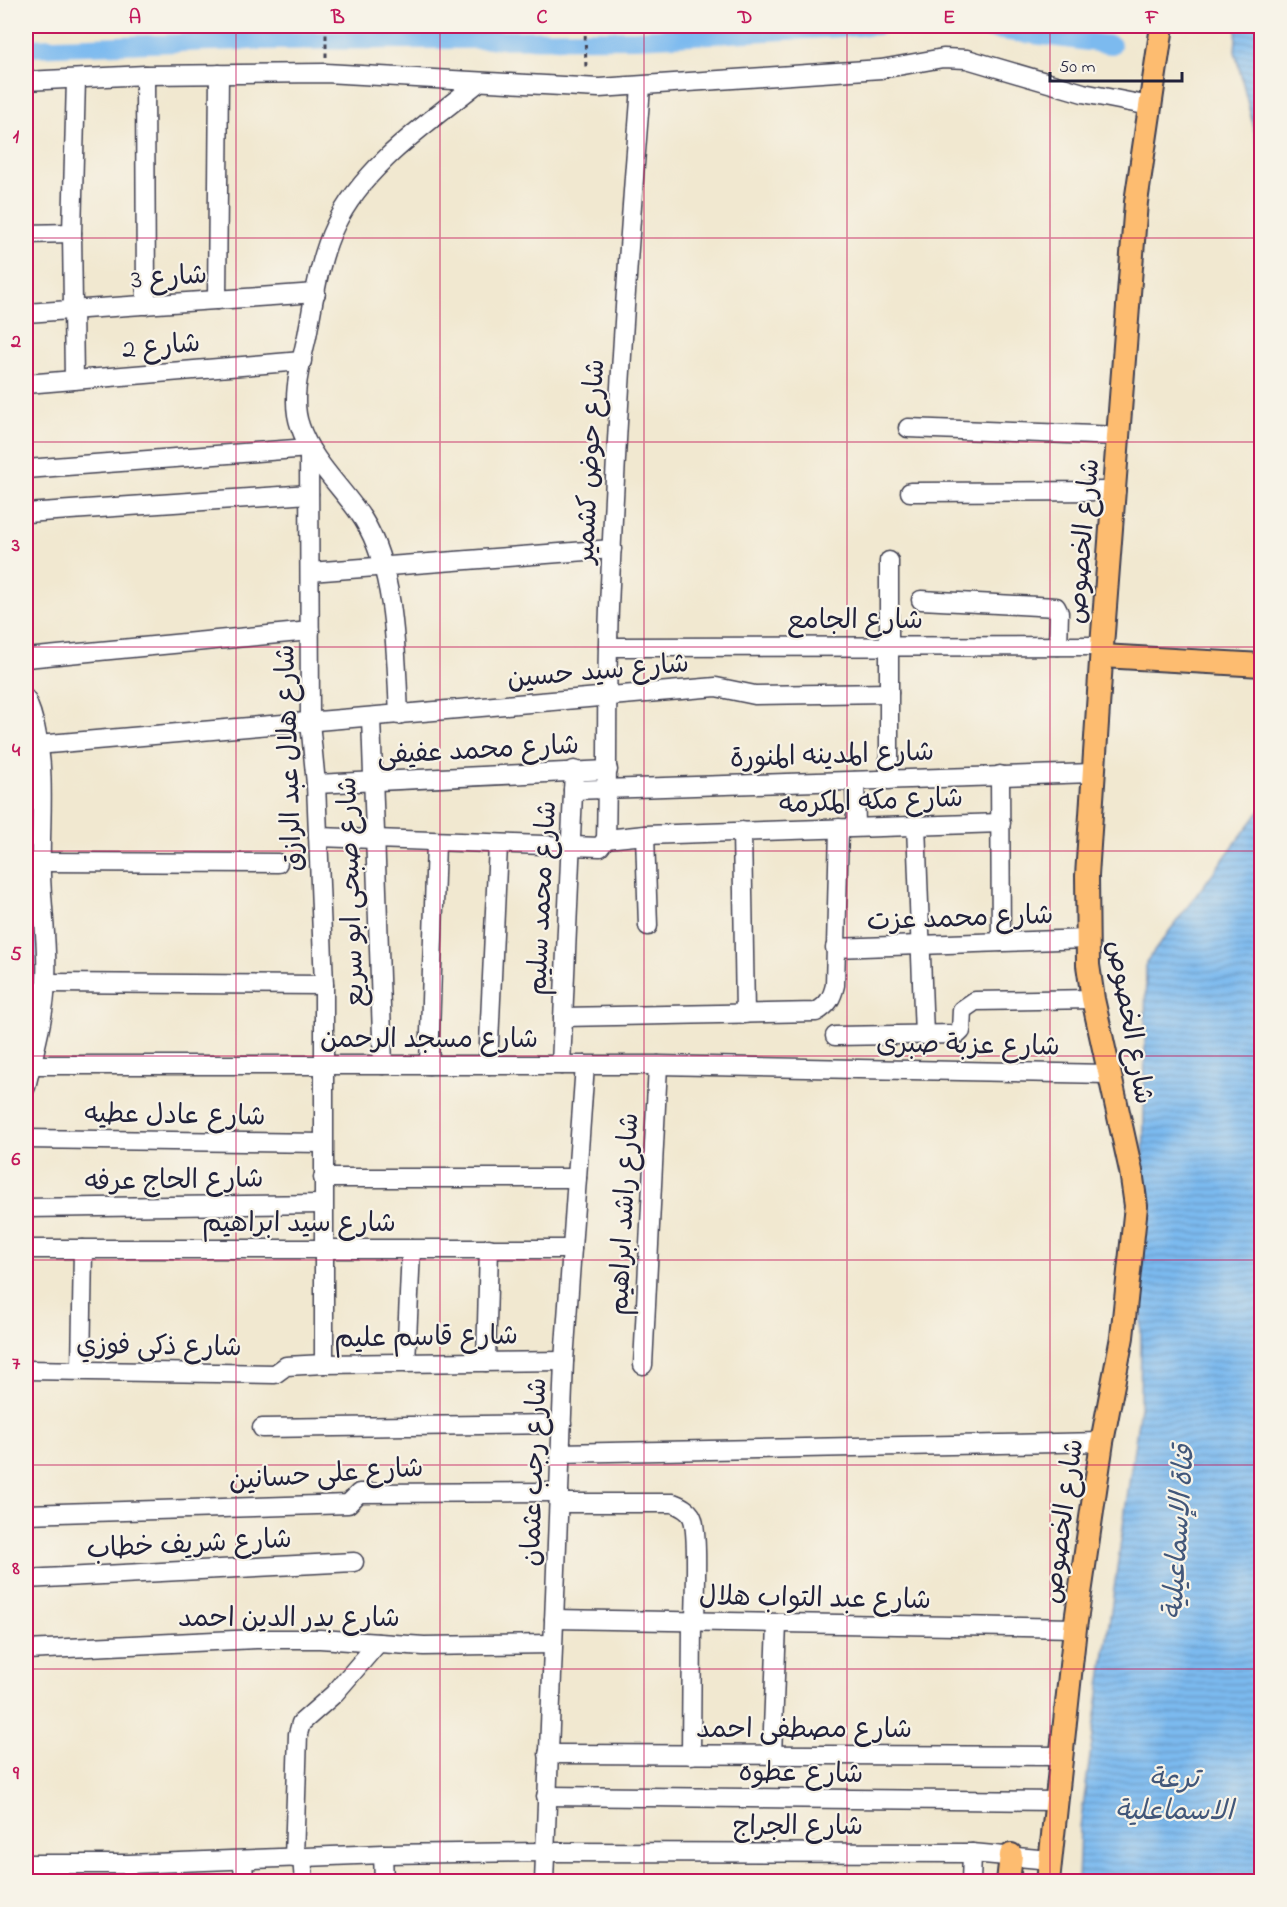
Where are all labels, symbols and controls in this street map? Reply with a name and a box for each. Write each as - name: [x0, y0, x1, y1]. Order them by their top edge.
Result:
- text: A: [129, 4, 141, 33]
- text: B: [330, 4, 345, 33]
- text: C: [537, 4, 548, 33]
- text: D: [737, 4, 752, 33]
- text: E: [943, 4, 955, 33]
- text: F: [1145, 4, 1159, 33]
- scale bar: [1050, 45, 1182, 83]
- text: 50 m: [1059, 55, 1096, 81]
- text: 1: [13, 123, 20, 152]
- street label: شارع 3: [130, 256, 209, 301]
- street label: شارع 2: [120, 325, 202, 370]
- text: 2: [10, 328, 21, 357]
- street label: شارع حوض كشمير: [567, 358, 616, 566]
- street label: شارع الخصوص: [1058, 457, 1111, 626]
- text: 3: [11, 532, 20, 561]
- street label: شارع الجامع: [787, 602, 923, 641]
- street label: شارع هلال عبد الرازق: [267, 644, 314, 872]
- street label: شارع سيد حسين: [506, 645, 691, 700]
- street label: شارع محمد عفيفى: [376, 727, 580, 776]
- street label: شارع المدينه المنورة: [729, 733, 935, 780]
- text: 4: [12, 737, 21, 766]
- street label: شارع صبحى ابو سريع: [329, 776, 376, 1008]
- street label: شارع مكه المكرمه: [778, 780, 964, 825]
- street label: شارع محمد سليم: [519, 800, 568, 997]
- street label: شارع محمد عزت: [866, 897, 1054, 942]
- street label: شارع الخصوص: [1095, 937, 1162, 1108]
- text: 5: [10, 941, 22, 970]
- street label: شارع مسجد الرحمن: [320, 1021, 538, 1060]
- street label: شارع عزبة صبرى: [876, 1025, 1060, 1068]
- street label: شارع عادل عطيه: [84, 1095, 266, 1138]
- street label: شارع راشد ابراهيم: [601, 1112, 650, 1316]
- text: 6: [12, 1146, 21, 1175]
- street label: شارع الحاج عرفه: [84, 1160, 264, 1203]
- street label: شارع سيد ابراهيم: [202, 1205, 396, 1244]
- street label: شارع قاسم عليم: [334, 1317, 518, 1360]
- street label: شارع ذكى فوزي: [76, 1327, 242, 1368]
- text: 7: [12, 1350, 21, 1379]
- street label: شارع رجب عثمان: [513, 1377, 558, 1567]
- street label: شارع الخصوص: [1034, 1436, 1095, 1606]
- water label: قناة الإسماعيلية: [1154, 1441, 1207, 1621]
- street label: شارع على حسانين: [228, 1449, 425, 1502]
- street label: شارع شريف خطاب: [86, 1521, 293, 1570]
- text: 8: [11, 1555, 20, 1584]
- street label: شارع عبد التواب هلال: [699, 1578, 931, 1621]
- street label: شارع بدر الدين احمد: [178, 1600, 400, 1639]
- street label: شارع مصطفى احمد: [696, 1711, 912, 1750]
- street label: شارع عطوه: [738, 1754, 864, 1795]
- text: 9: [12, 1760, 20, 1789]
- water label: ترعة الاسماعلية: [1115, 1760, 1237, 1833]
- street label: شارع الجراج: [733, 1808, 863, 1847]

